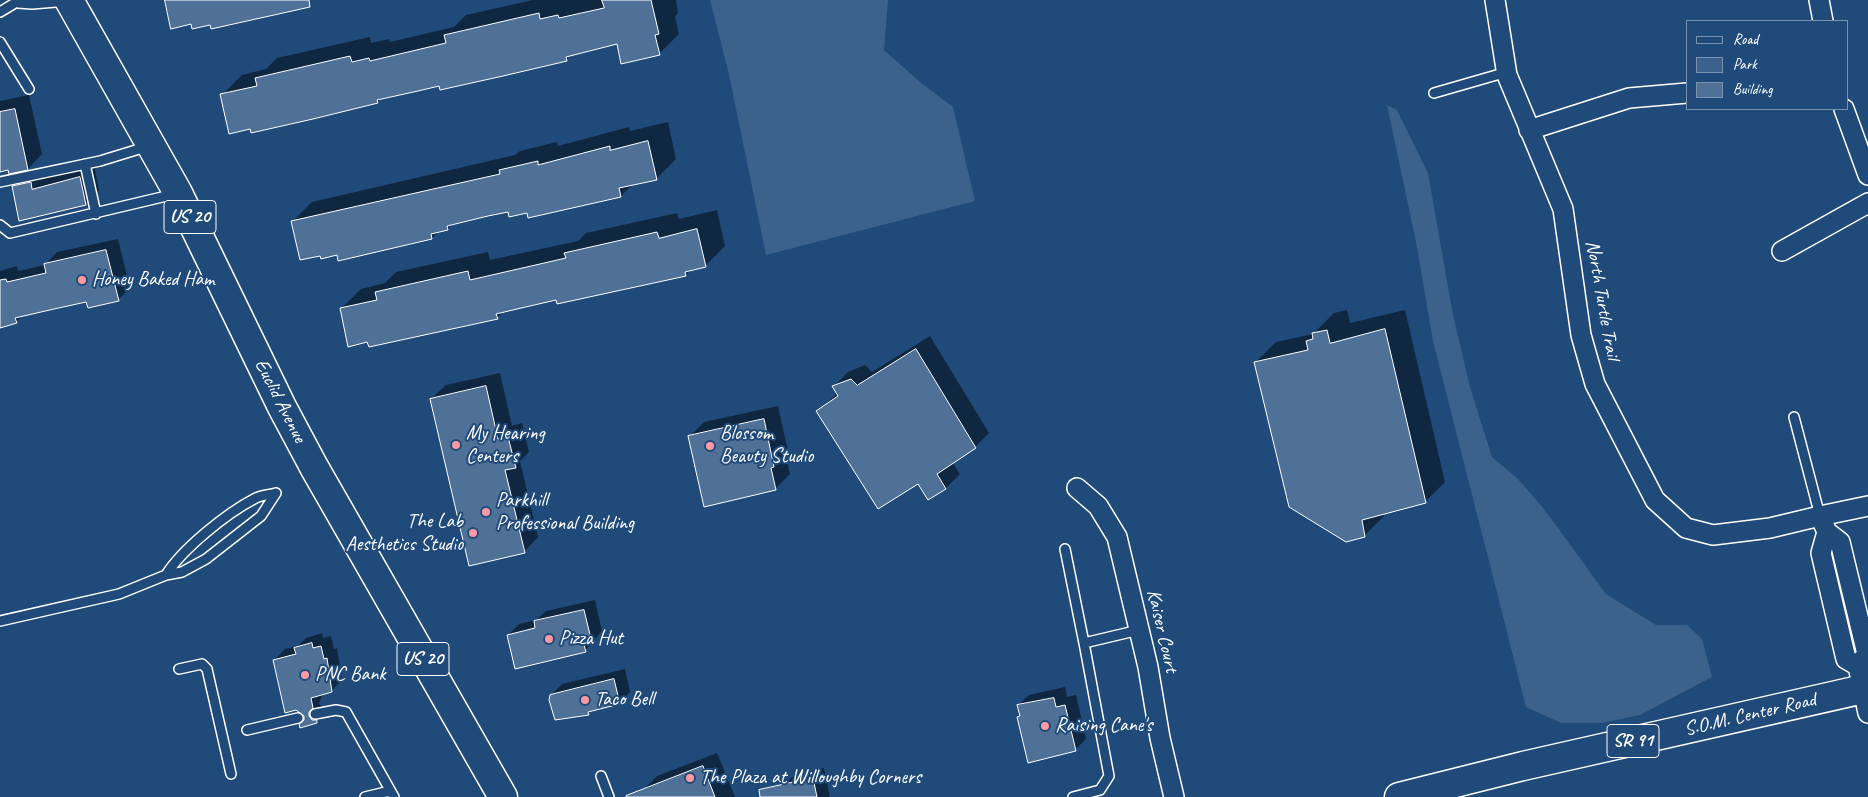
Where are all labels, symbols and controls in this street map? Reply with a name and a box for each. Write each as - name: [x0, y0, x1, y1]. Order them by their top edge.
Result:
- legend: [1686, 20, 1848, 110]
- text: Road: [1733, 30, 1758, 49]
- text: Park: [1733, 55, 1757, 74]
- text: Building: [1733, 80, 1772, 99]
- road number: US 20: [164, 200, 216, 233]
- street label: North Turtle Trail: [1580, 239, 1624, 361]
- place label: Honey Baked Ham: [92, 268, 214, 292]
- marker: Honey Baked Ham: [76, 274, 88, 286]
- street label: Euclid Avenue: [249, 355, 311, 447]
- place label: My Hearing Centers: [466, 422, 545, 469]
- place label: Blossom Beauty Studio: [720, 422, 813, 469]
- marker: My Hearing Centers: [450, 439, 462, 451]
- marker: Blossom Beauty Studio: [704, 440, 716, 452]
- place label: Parkhill Professional Building: [496, 489, 634, 536]
- marker: Parkhill Professional Building: [480, 506, 492, 518]
- place label: The Lab Aesthetics Studio: [346, 510, 463, 557]
- marker: The Lab Aesthetics Studio: [467, 527, 479, 539]
- street label: Kaiser Court: [1141, 587, 1183, 675]
- place label: Pizza Hut: [559, 627, 623, 651]
- marker: Pizza Hut: [543, 633, 555, 645]
- road number: US 20: [397, 642, 449, 676]
- place label: PNC Bank: [315, 663, 386, 687]
- marker: PNC Bank: [299, 669, 311, 681]
- place label: Taco Bell: [595, 688, 654, 712]
- street label: S.O.M. Center Road: [1682, 688, 1818, 742]
- marker: Taco Bell: [579, 694, 591, 706]
- place label: Raising Cane's: [1055, 714, 1152, 738]
- marker: Raising Cane's: [1039, 720, 1051, 732]
- road number: SR 91: [1607, 724, 1659, 758]
- place label: The Plaza at Willoughby Corners: [700, 766, 921, 790]
- marker: The Plaza at Willoughby Corners: [684, 772, 696, 784]

